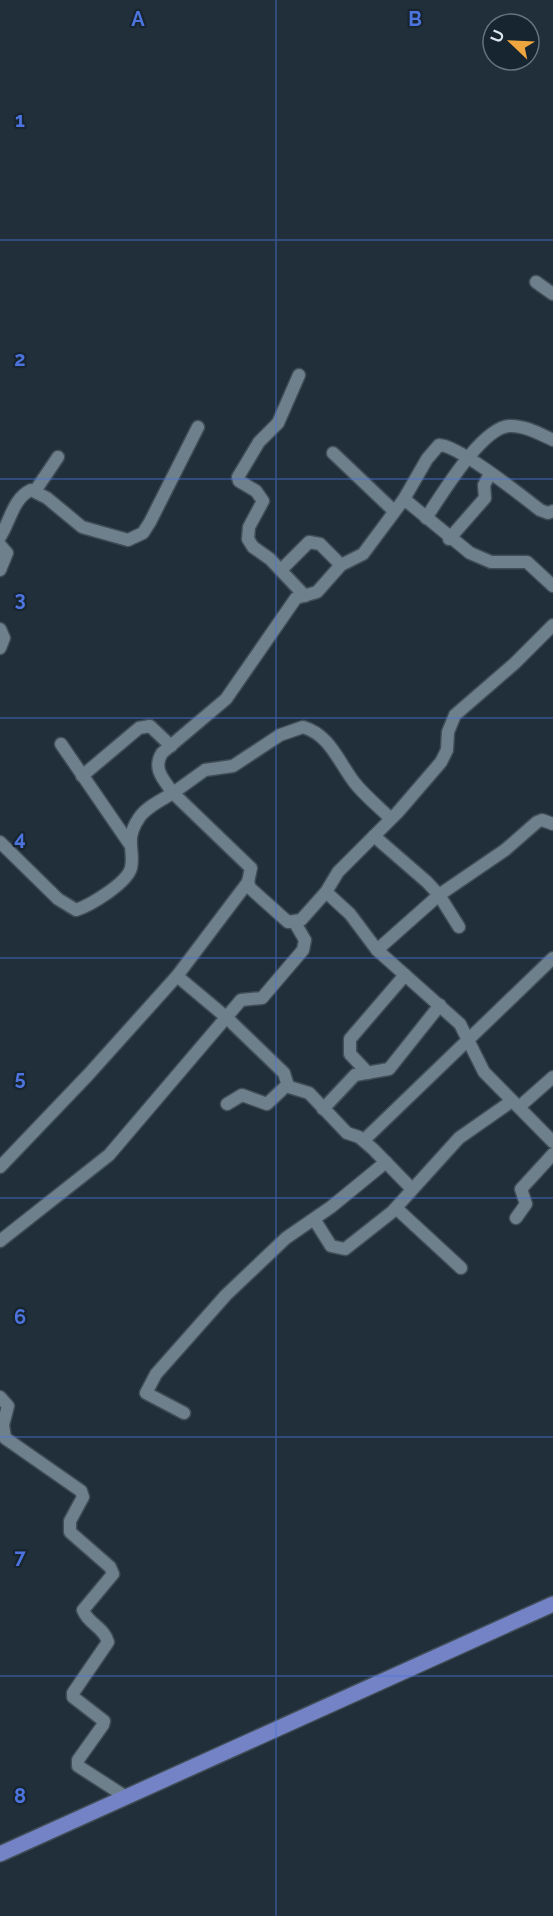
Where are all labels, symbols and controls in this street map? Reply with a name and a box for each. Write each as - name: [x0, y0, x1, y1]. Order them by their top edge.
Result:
- text: A: [131, 7, 145, 31]
- text: B: [408, 7, 422, 31]
- north arrow: [481, 12, 541, 72]
- text: U: [487, 27, 509, 46]
- text: 1: [15, 108, 25, 132]
- text: 2: [14, 347, 26, 371]
- text: 3: [14, 587, 26, 611]
- text: 4: [14, 826, 26, 850]
- text: 5: [14, 1066, 26, 1090]
- text: 6: [14, 1305, 26, 1329]
- text: 7: [14, 1545, 26, 1569]
- text: 8: [14, 1784, 26, 1808]

